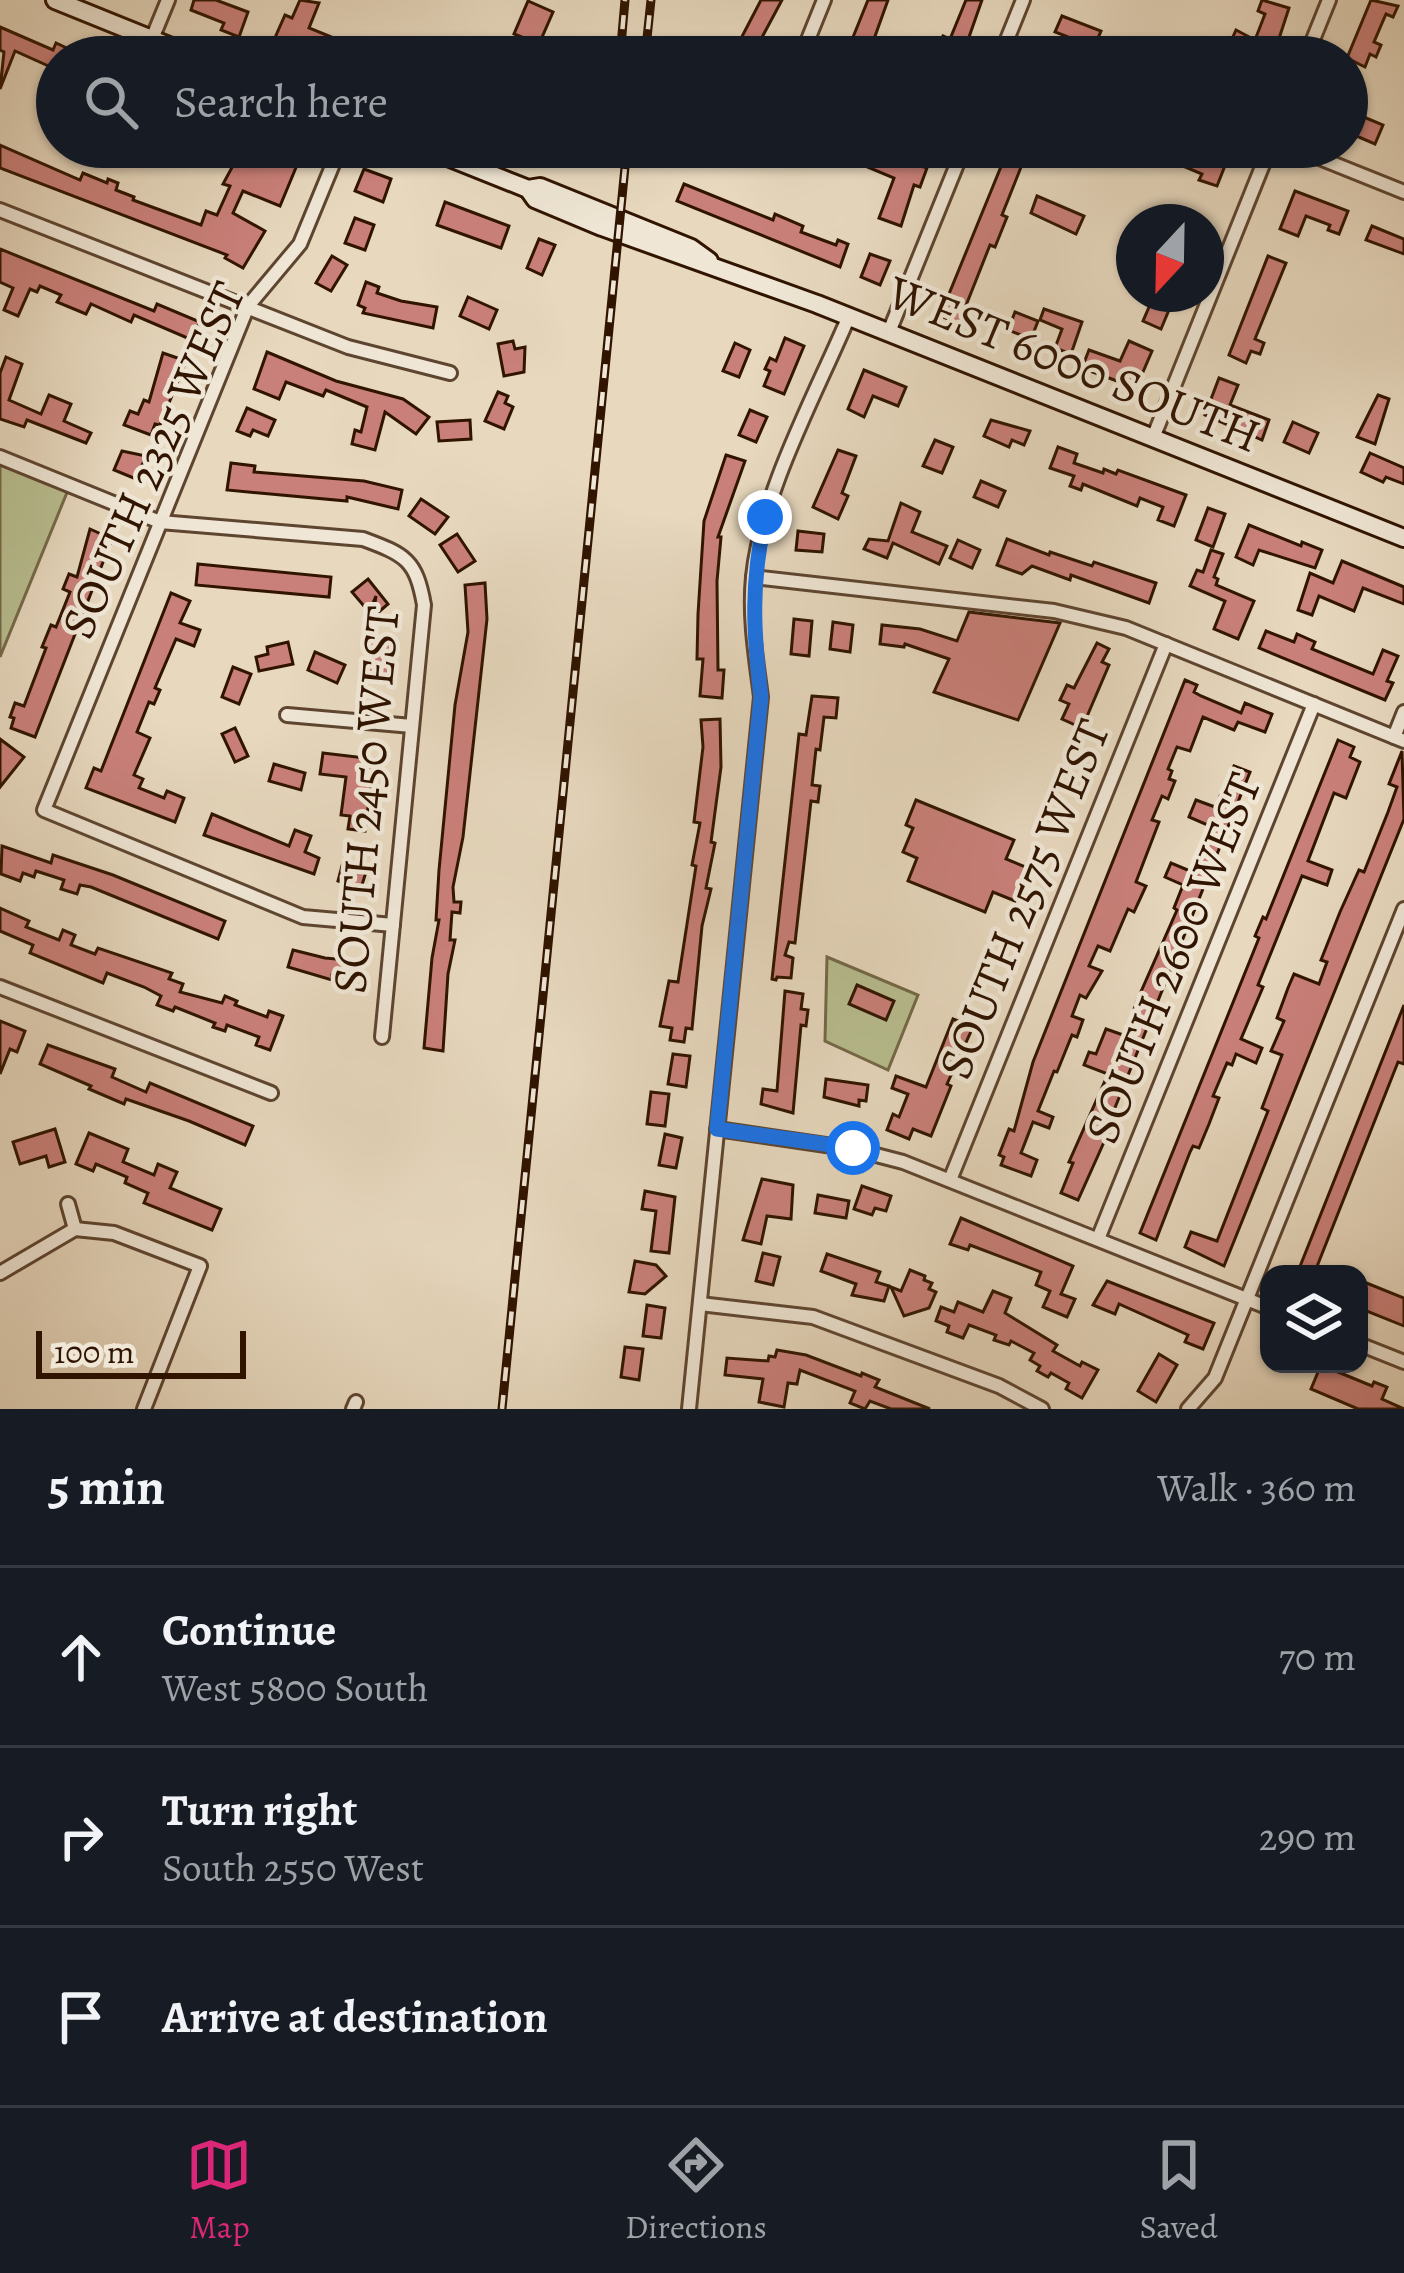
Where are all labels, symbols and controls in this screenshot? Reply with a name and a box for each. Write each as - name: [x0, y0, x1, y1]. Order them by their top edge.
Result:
- search box: [36, 36, 1368, 168]
- icon: search: [78, 69, 144, 135]
- text: Search here: [174, 71, 388, 133]
- north arrow: [1116, 204, 1224, 312]
- street label: WEST 6000 SOUTH: [877, 259, 1270, 469]
- street label: SOUTH 2325 WEST: [45, 271, 261, 649]
- route end: [738, 490, 792, 544]
- street label: SOUTH 2450 WEST: [316, 604, 416, 996]
- street label: SOUTH 2575 WEST: [922, 710, 1126, 1088]
- street label: SOUTH 2600 WEST: [1069, 763, 1277, 1153]
- route start: [826, 1121, 880, 1175]
- map controls: [1260, 1265, 1368, 1373]
- button: layers: [1260, 1265, 1368, 1373]
- scale bar: [36, 1325, 246, 1378]
- text: 100 m: [54, 1329, 134, 1374]
- text: 5 min: [48, 1452, 165, 1522]
- text: Walk · 360 m: [1157, 1461, 1356, 1514]
- text: Continue: [162, 1599, 336, 1661]
- icon: ahead: [48, 1624, 114, 1690]
- text: 70 m: [1279, 1630, 1356, 1683]
- text: West 5800 South: [162, 1661, 428, 1714]
- text: Turn right: [162, 1779, 357, 1841]
- icon: right: [48, 1804, 114, 1870]
- text: 290 m: [1259, 1810, 1356, 1863]
- text: South 2550 West: [162, 1841, 424, 1894]
- icon: arrive: [48, 1984, 114, 2050]
- text: Arrive at destination: [162, 1986, 548, 2048]
- tab: Map: [186, 2132, 252, 2249]
- tab: Directions: [625, 2132, 767, 2249]
- tab: Saved: [1139, 2132, 1218, 2249]

